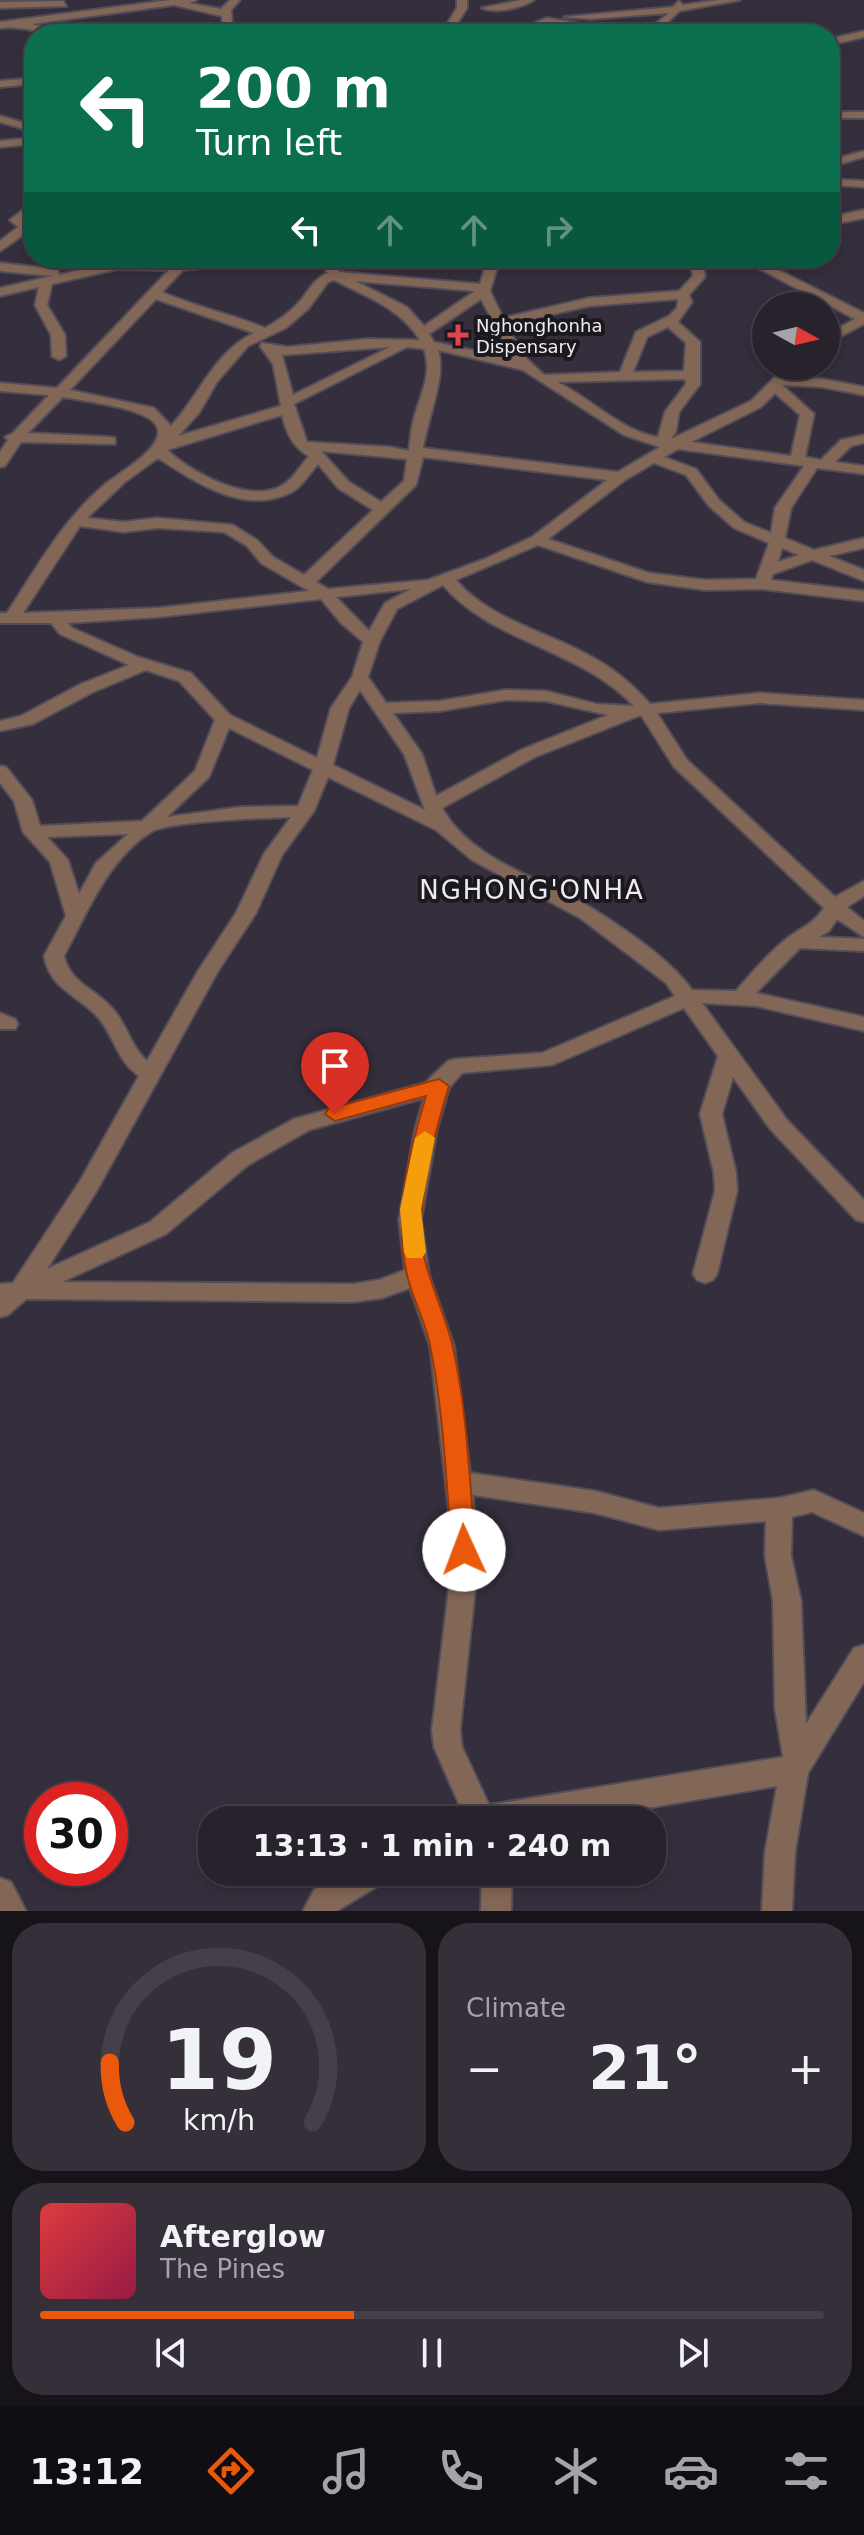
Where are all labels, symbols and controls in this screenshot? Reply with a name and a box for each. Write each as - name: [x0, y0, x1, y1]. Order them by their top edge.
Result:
- text: 200 m: [196, 55, 391, 120]
- icon: left: [64, 56, 168, 160]
- text: Turn left: [196, 122, 342, 163]
- icon: left: [284, 208, 328, 252]
- icon: ahead: [368, 208, 412, 252]
- icon: ahead: [452, 208, 496, 252]
- icon: right: [536, 208, 580, 252]
- north arrow: [752, 292, 840, 380]
- map controls: [752, 292, 840, 380]
- place label: Nghonghonha Dispensary: [476, 315, 602, 357]
- marker: Nghonghonha Dispensary: [447, 324, 469, 346]
- district label: NGHONG'ONHA: [419, 875, 645, 905]
- pin: [301, 1032, 369, 1114]
- icon: arrive: [313, 1044, 357, 1088]
- position arrow: [422, 1508, 506, 1592]
- speed limit sign: 30: [24, 1782, 128, 1886]
- text: 13:13 · 1 min · 240 m: [253, 1828, 611, 1863]
- text: Climate: [466, 1993, 566, 2023]
- text: 19: [161, 2012, 277, 2109]
- text: 21°: [588, 2033, 702, 2103]
- text: −: [466, 2043, 503, 2094]
- text: +: [787, 2043, 824, 2094]
- text: km/h: [183, 2103, 255, 2137]
- text: Afterglow: [160, 2219, 326, 2254]
- text: The Pines: [160, 2254, 285, 2284]
- icon: previous: [149, 2331, 193, 2375]
- icon: pause: [410, 2331, 454, 2375]
- icon: next: [671, 2331, 715, 2375]
- icon: directions: [203, 2443, 259, 2499]
- icon: music: [318, 2443, 374, 2499]
- icon: phone: [433, 2443, 489, 2499]
- icon: climate: [548, 2443, 604, 2499]
- icon: car: [663, 2443, 719, 2499]
- icon: filters: [778, 2443, 834, 2499]
- text: 13:12: [30, 2451, 144, 2492]

